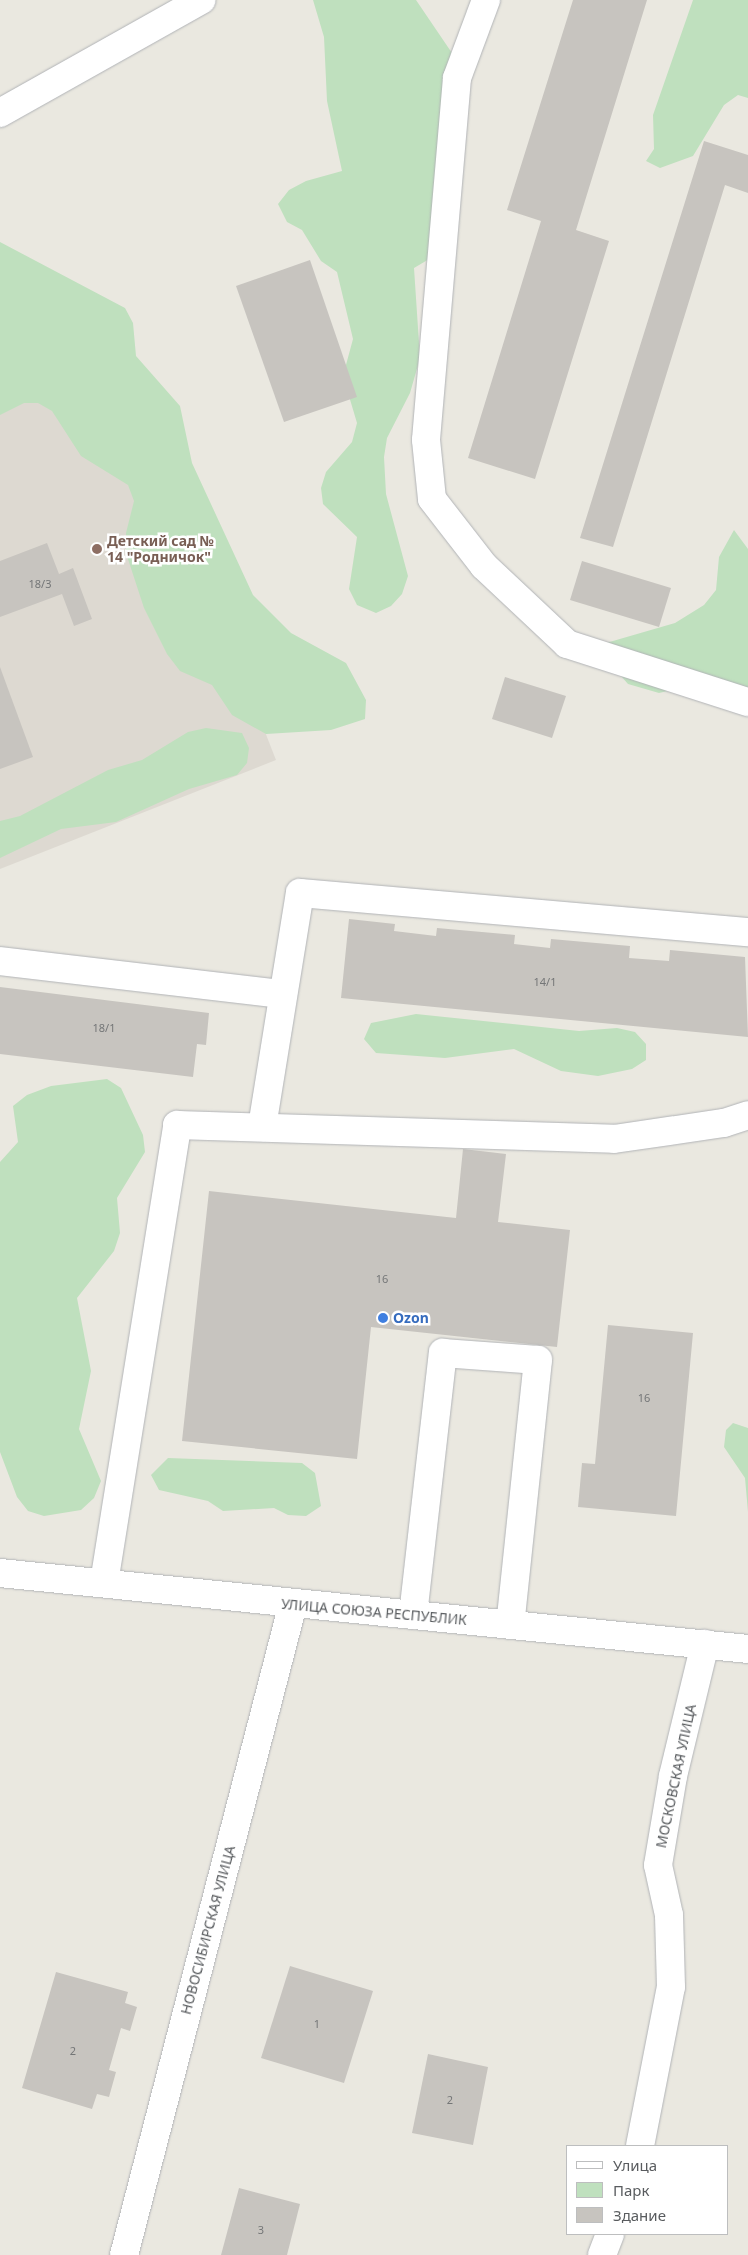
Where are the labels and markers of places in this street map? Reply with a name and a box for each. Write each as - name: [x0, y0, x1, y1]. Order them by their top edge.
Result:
- place label: Детский сад № 14 "Родничок": [107, 533, 214, 566]
- marker: Детский сад № 14 "Родничок": [91, 543, 103, 555]
- place label: Ozon: [393, 1310, 429, 1326]
- marker: Ozon: [377, 1312, 389, 1324]

